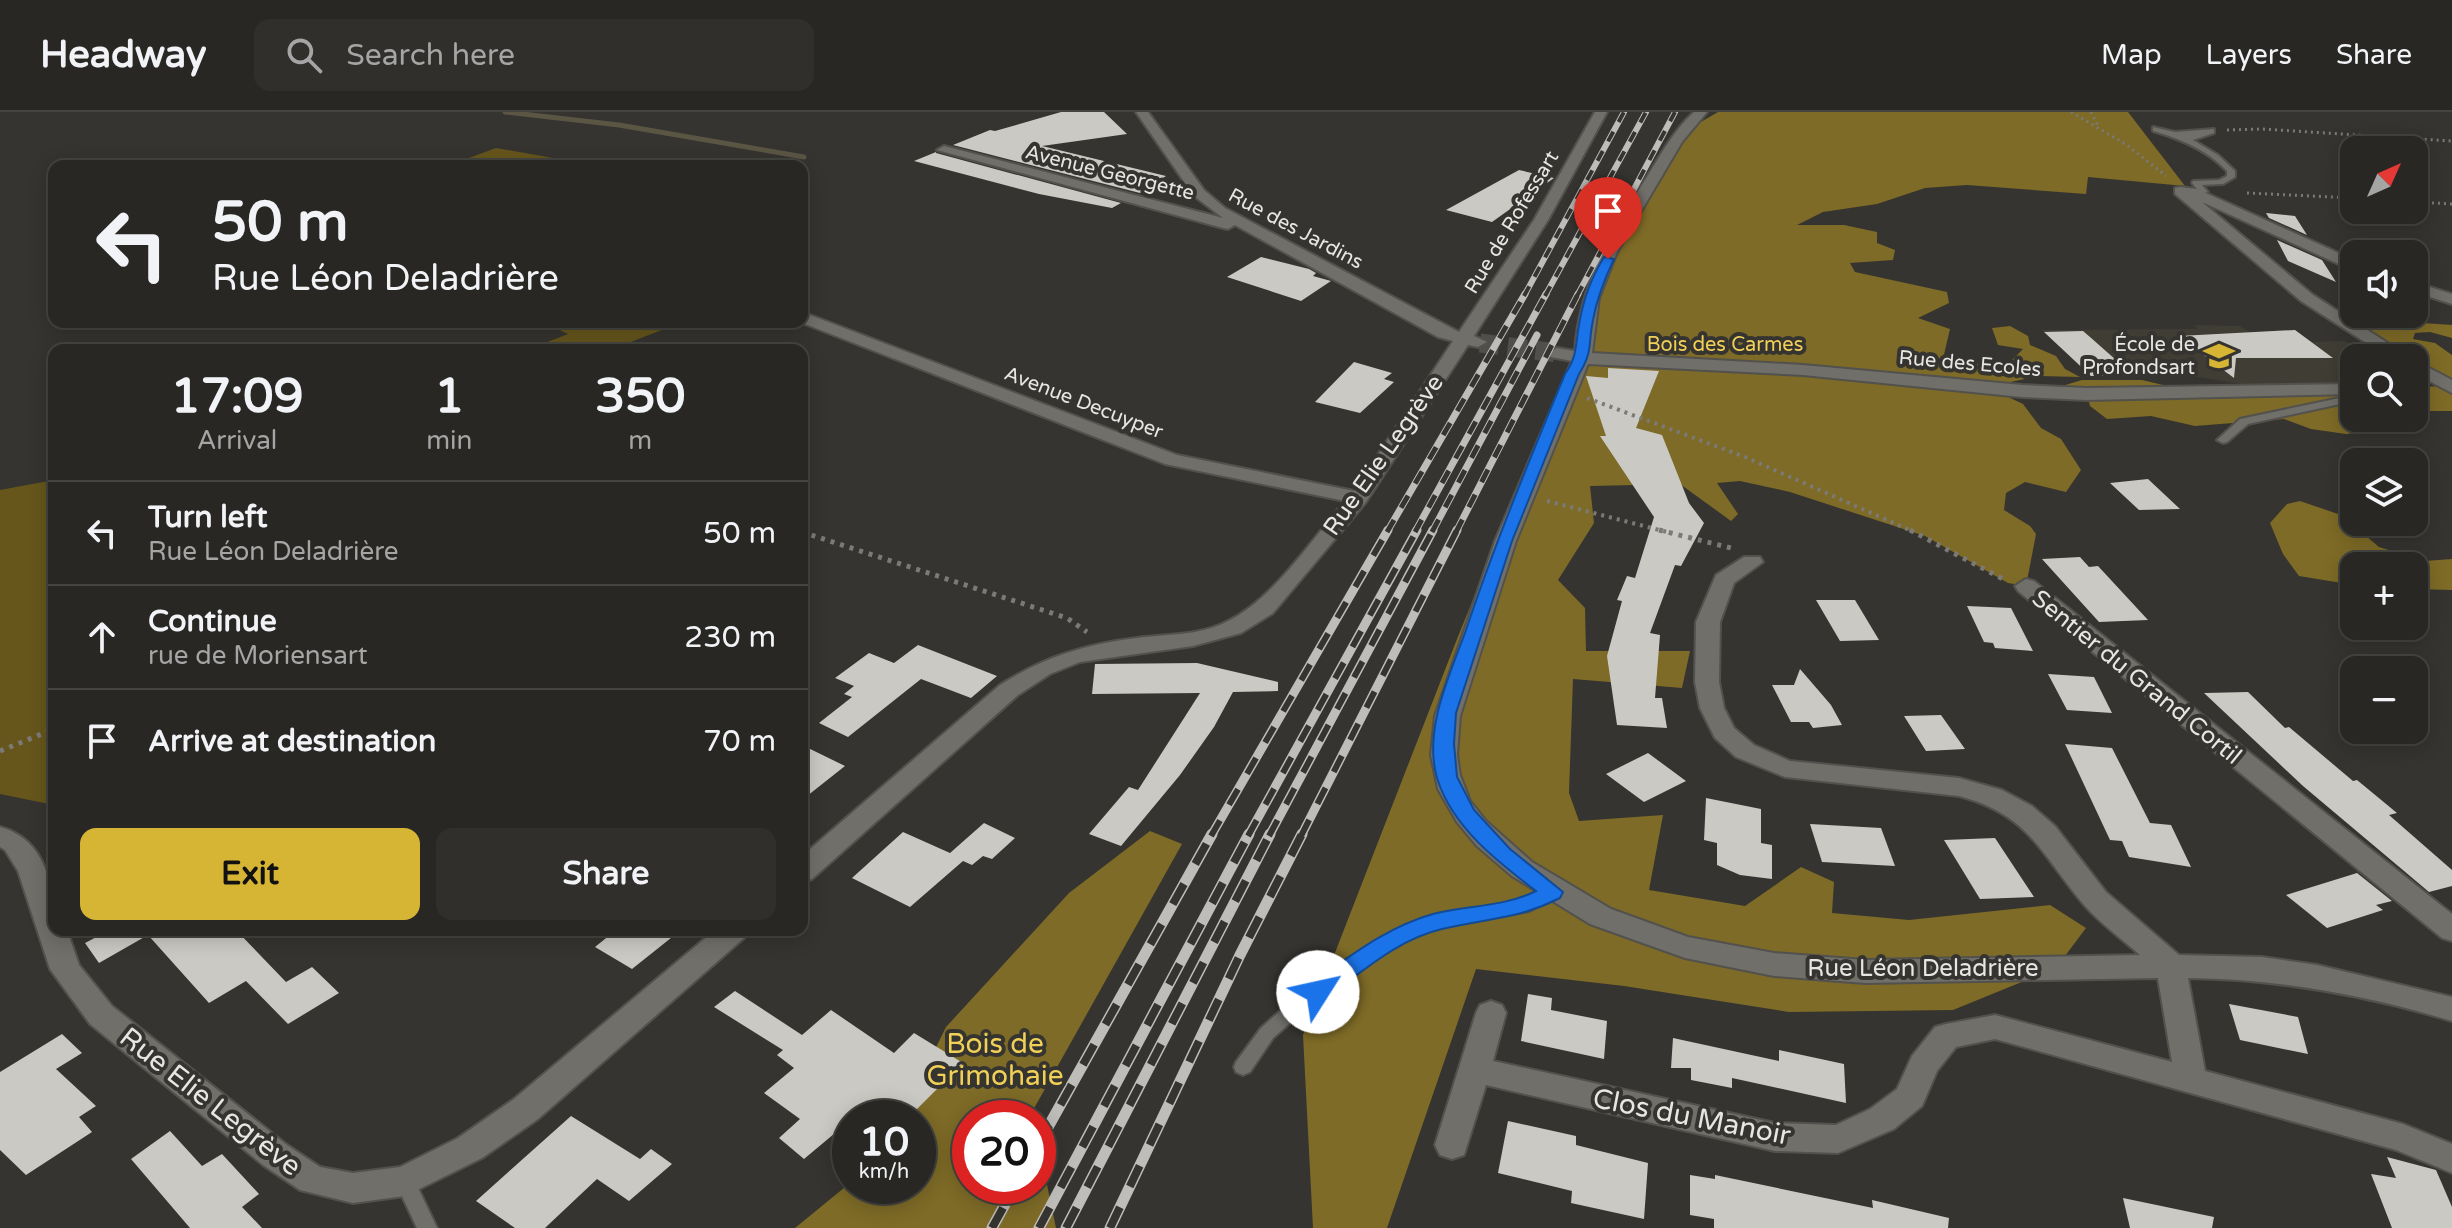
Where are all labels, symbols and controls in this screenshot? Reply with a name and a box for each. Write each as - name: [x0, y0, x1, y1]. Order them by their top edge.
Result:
- search box: [254, 19, 814, 91]
- text: Headway: [40, 32, 206, 78]
- icon: search: [282, 33, 326, 77]
- text: Search here: [346, 37, 515, 74]
- text: Map: [2101, 38, 2162, 72]
- text: Layers: [2206, 38, 2292, 72]
- text: Share: [2336, 38, 2412, 72]
- north arrow: [2340, 136, 2428, 224]
- map controls: [2340, 136, 2428, 744]
- street label: Avenue Georgette: [1023, 140, 1197, 206]
- street label: Rue de Rofessart: [1460, 146, 1564, 298]
- pin: [1574, 177, 1642, 259]
- street label: Rue des Jardins: [1224, 183, 1367, 274]
- text: 50 m: [212, 189, 348, 256]
- icon: arrive: [1586, 189, 1630, 233]
- icon: left: [80, 192, 184, 296]
- button: sound: [2340, 240, 2428, 328]
- text: Rue Léon Deladrière: [212, 257, 559, 300]
- place label: École de Profondsart: [2082, 332, 2195, 380]
- park label: Bois des Carmes: [1647, 333, 1803, 357]
- school or university icon: École de Profondsart: [2202, 339, 2236, 373]
- button: search: [2340, 344, 2428, 432]
- street label: Rue des Ecoles: [1898, 346, 2042, 382]
- street label: Avenue Decuyper: [1001, 362, 1167, 444]
- text: 17:09: [171, 368, 304, 426]
- text: 1: [434, 368, 464, 426]
- text: 350: [595, 368, 685, 426]
- street label: Rue Elie Legrève: [1317, 369, 1450, 541]
- text: Arrival: [197, 425, 277, 456]
- text: min: [426, 425, 472, 456]
- text: m: [628, 425, 652, 456]
- button: layers: [2340, 448, 2428, 536]
- text: Turn left: [148, 499, 267, 536]
- icon: left: [80, 511, 124, 555]
- text: 50 m: [703, 515, 776, 552]
- text: Rue Léon Deladrière: [148, 536, 399, 567]
- button: +: [2340, 552, 2428, 640]
- street label: Sentier du Grand Cortil: [2026, 584, 2247, 771]
- text: Continue: [148, 603, 277, 640]
- icon: ahead: [80, 615, 124, 659]
- text: 230 m: [684, 619, 776, 656]
- text: rue de Moriensart: [148, 640, 368, 671]
- button: −: [2340, 656, 2428, 744]
- icon: arrive: [80, 719, 124, 763]
- text: Arrive at destination: [148, 723, 436, 760]
- text: 70 m: [703, 723, 776, 760]
- button: Exit: [80, 828, 420, 920]
- button: Share: [436, 828, 776, 920]
- position arrow: [1276, 950, 1360, 1034]
- street label: Rue Léon Deladrière: [1807, 954, 2039, 983]
- street label: Rue Elie Legrève: [113, 1020, 308, 1183]
- park label: Bois de Grimohaie: [926, 1027, 1064, 1093]
- street label: Clos du Manoir: [1590, 1081, 1794, 1153]
- speed limit sign: 20: [952, 1100, 1056, 1204]
- text: 10: [859, 1118, 909, 1166]
- text: km/h: [859, 1160, 909, 1184]

